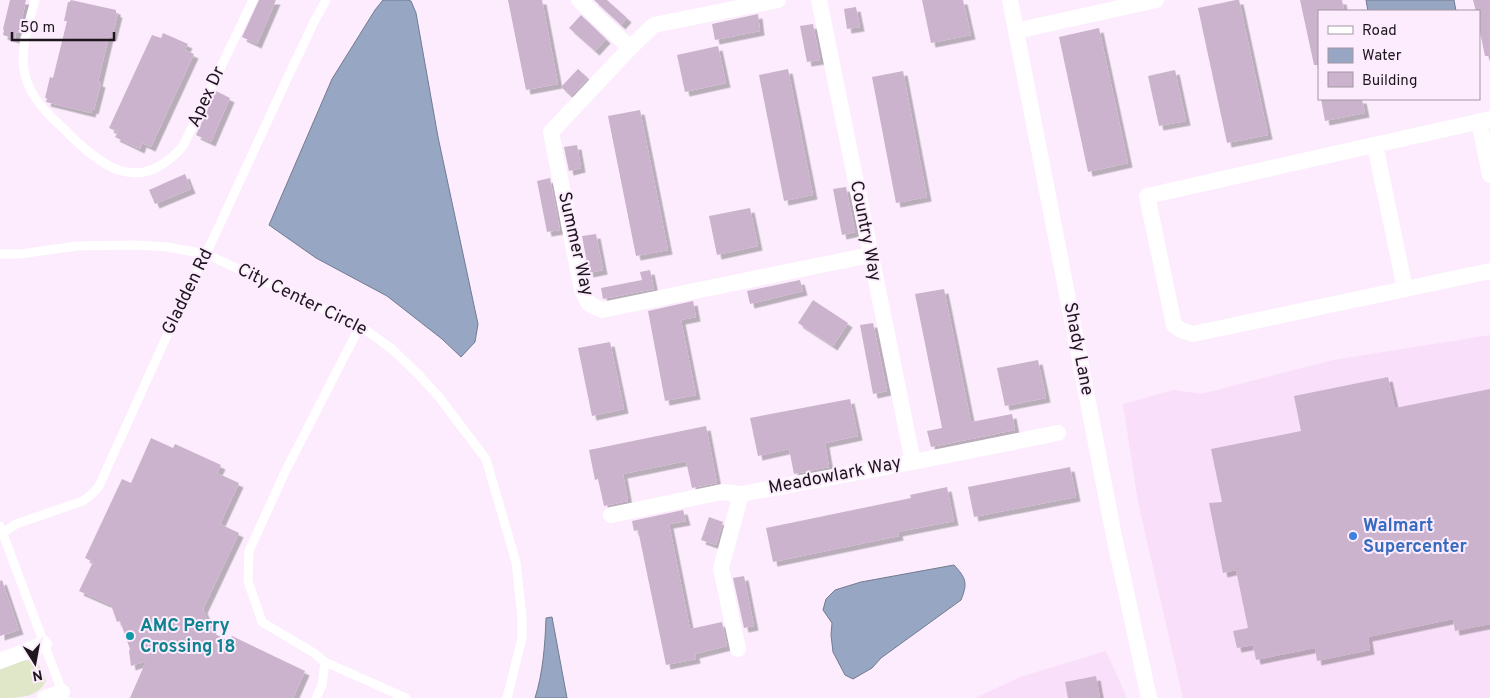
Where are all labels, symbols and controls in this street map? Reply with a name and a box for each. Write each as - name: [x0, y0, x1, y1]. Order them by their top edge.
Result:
- scale bar: [12, 10, 115, 42]
- legend: [1318, 10, 1480, 100]
- text: 50 m: [20, 19, 55, 38]
- text: Road: [1362, 22, 1397, 41]
- text: Water: [1362, 47, 1402, 66]
- street label: Apex Dr: [183, 63, 231, 131]
- text: Building: [1362, 72, 1417, 91]
- street label: Country Way: [844, 179, 886, 283]
- street label: Summer Way: [552, 190, 598, 298]
- street label: Gladden Rd: [157, 245, 219, 339]
- street label: City Center Circle: [233, 259, 371, 341]
- street label: Shady Lane: [1058, 300, 1098, 398]
- street label: Meadowlark Way: [767, 452, 903, 500]
- place label: Walmart Supercenter: [1363, 515, 1468, 559]
- marker: Walmart Supercenter: [1347, 530, 1359, 542]
- place label: AMC Perry Crossing 18: [140, 615, 236, 659]
- marker: AMC Perry Crossing 18: [124, 630, 136, 642]
- north arrow: [10, 638, 60, 688]
- text: N: [31, 665, 44, 684]

